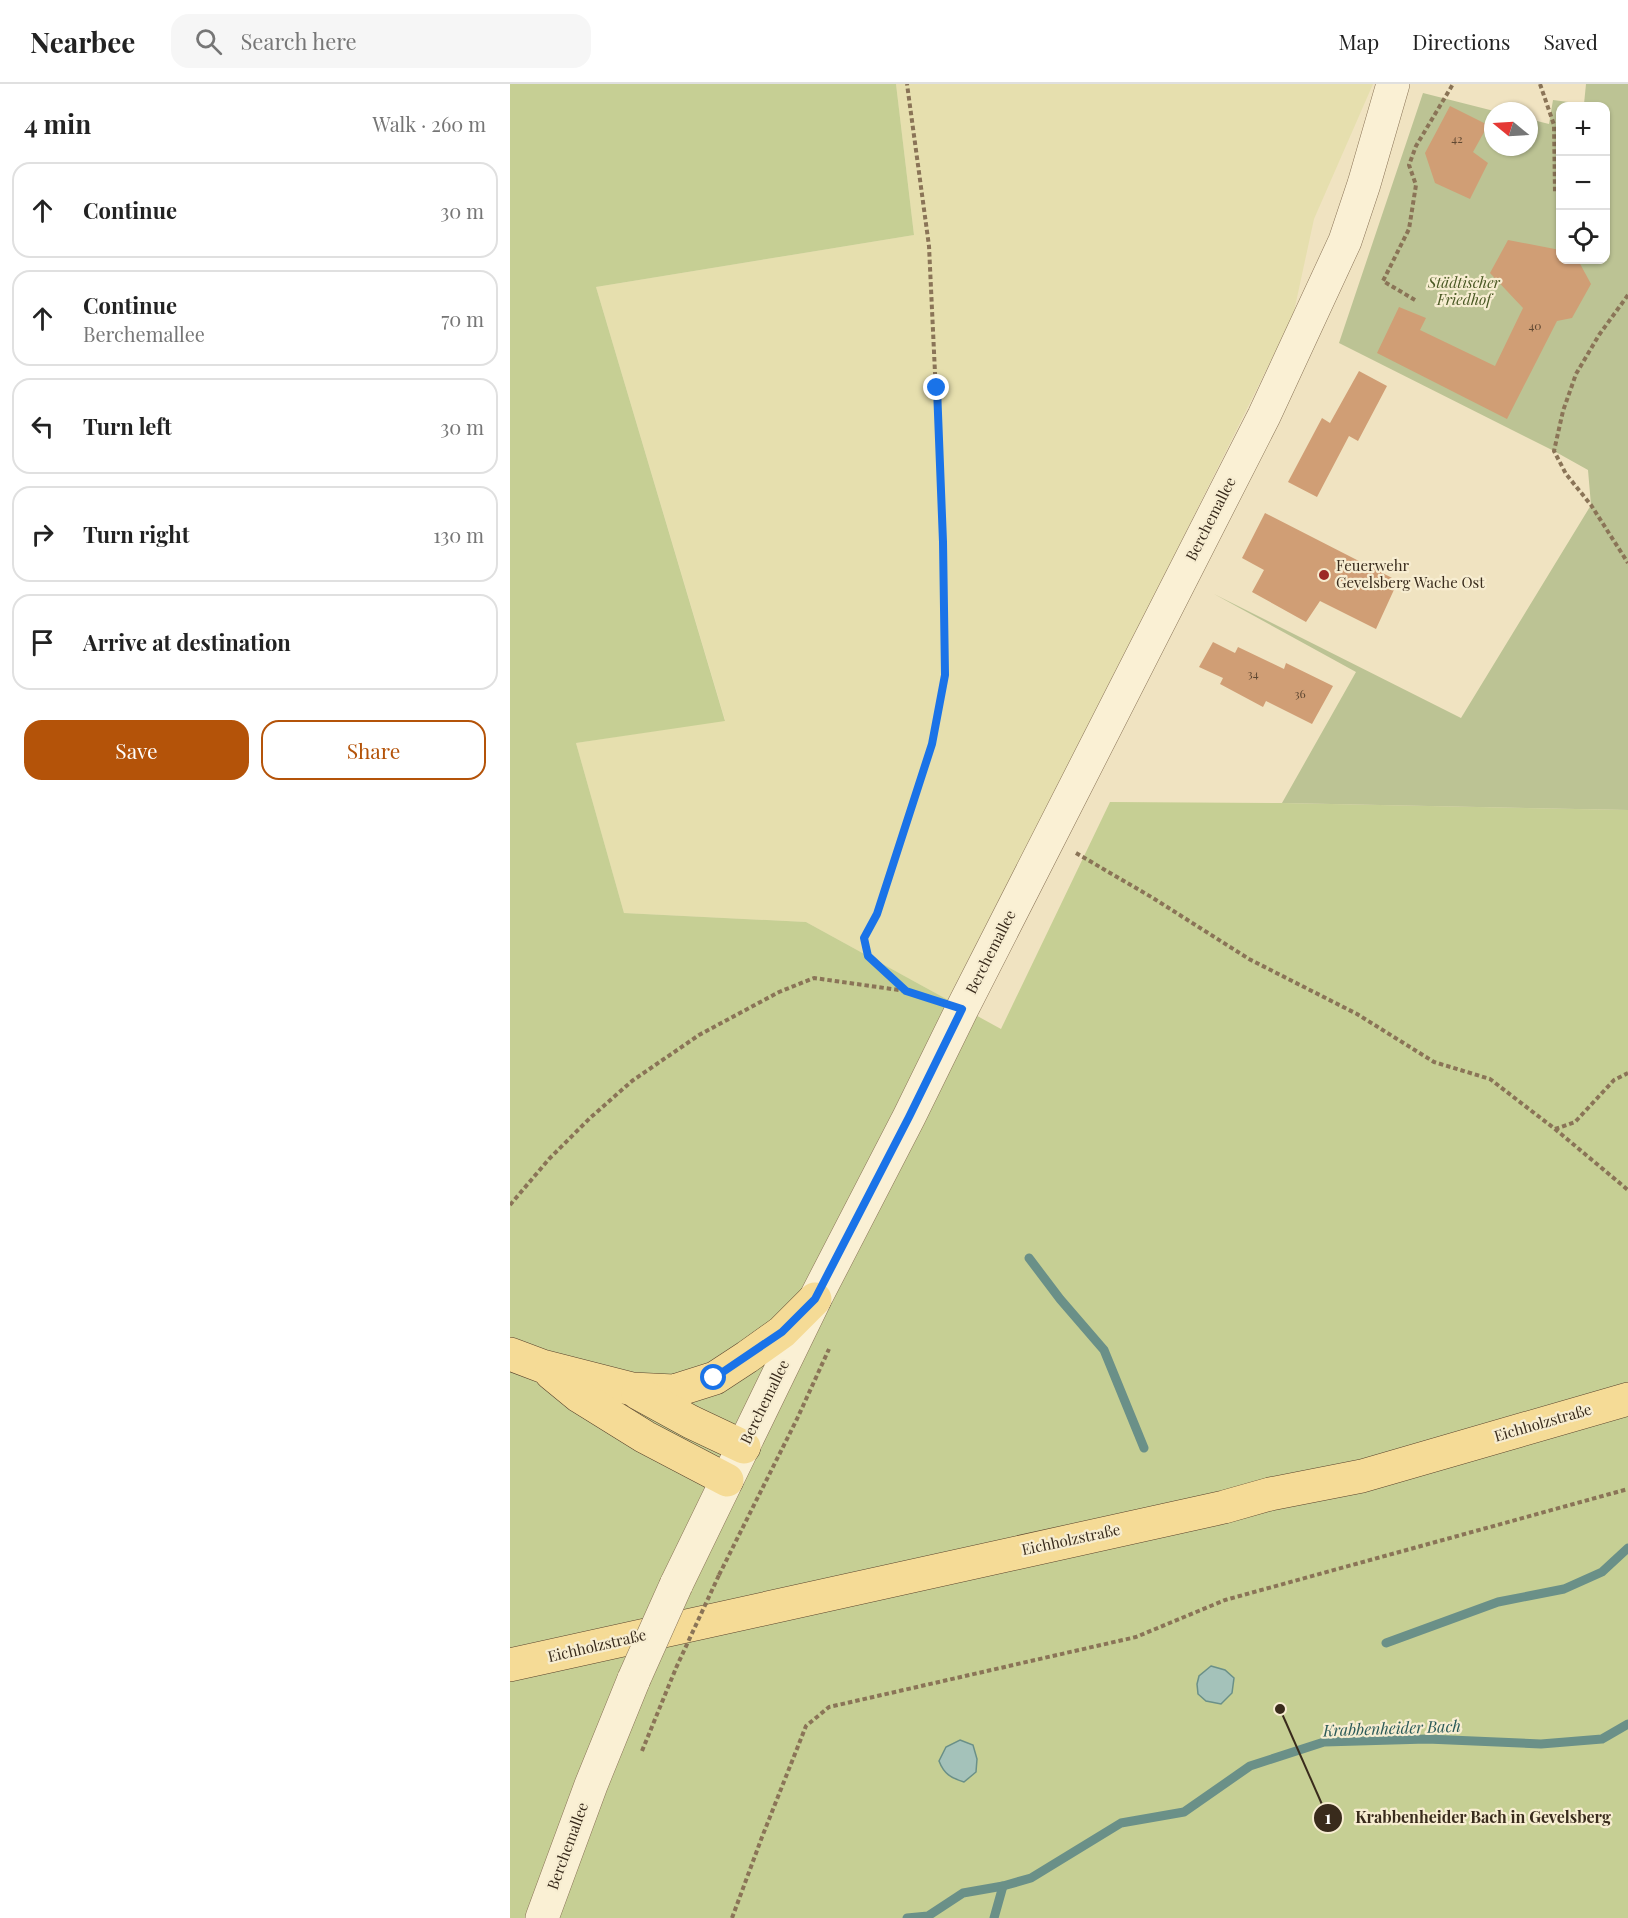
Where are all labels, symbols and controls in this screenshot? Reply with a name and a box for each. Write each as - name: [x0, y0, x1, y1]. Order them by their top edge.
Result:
- search box: [171, 14, 591, 68]
- text: Nearbee: [30, 23, 135, 60]
- icon: search: [192, 25, 225, 58]
- text: Search here: [240, 26, 357, 56]
- text: Map: [1338, 27, 1379, 55]
- text: Directions: [1412, 27, 1510, 55]
- text: Saved: [1543, 27, 1598, 55]
- north arrow: [1484, 102, 1538, 156]
- map controls: [1556, 102, 1610, 264]
- button: +: [1556, 102, 1610, 156]
- text: 4 min: [24, 106, 91, 141]
- text: Walk · 260 m: [373, 110, 486, 137]
- house number: 42: [1451, 130, 1463, 146]
- button: −: [1556, 156, 1610, 210]
- icon: ahead: [26, 194, 59, 227]
- text: Continue: [83, 195, 177, 225]
- text: 30 m: [440, 197, 484, 224]
- button: locate: [1556, 210, 1610, 264]
- park label: Städtischer Friedhof: [1427, 272, 1501, 309]
- text: Continue: [83, 290, 177, 320]
- icon: ahead: [26, 302, 59, 335]
- text: 70 m: [441, 305, 484, 332]
- house number: 40: [1528, 317, 1542, 333]
- text: Berchemallee: [83, 320, 205, 347]
- route end: [923, 374, 949, 400]
- icon: left: [26, 410, 59, 443]
- text: Turn left: [83, 411, 172, 441]
- text: 30 m: [440, 413, 484, 440]
- street label: Berchemallee: [1180, 473, 1240, 564]
- icon: right: [26, 518, 59, 551]
- text: Turn right: [83, 519, 189, 549]
- text: 130 m: [433, 521, 484, 548]
- place label: Feuerwehr Gevelsberg Wache Ost: [1336, 555, 1485, 592]
- marker: Feuerwehr Gevelsberg Wache Ost: [1317, 568, 1331, 582]
- icon: arrive: [26, 626, 59, 659]
- text: Arrive at destination: [83, 627, 291, 657]
- house number: 34: [1247, 665, 1259, 681]
- house number: 36: [1294, 685, 1306, 701]
- button: Save: [24, 720, 249, 780]
- button: Share: [261, 720, 486, 780]
- street label: Berchemallee: [960, 906, 1020, 997]
- street label: Berchemallee: [735, 1356, 793, 1447]
- route start: [700, 1364, 726, 1390]
- street label: Eichholzstraße: [1492, 1399, 1594, 1445]
- street label: Eichholzstraße: [1020, 1519, 1122, 1559]
- street label: Eichholzstraße: [546, 1624, 648, 1666]
- water label: Krabbenheider Bach: [1322, 1715, 1461, 1740]
- street label: Berchemallee: [542, 1799, 592, 1892]
- callout: Krabbenheider Bach in Gevelsberg: [1313, 1801, 1623, 1835]
- text: 1: [1325, 1805, 1332, 1829]
- text: Krabbenheider Bach in Gevelsberg: [1355, 1806, 1611, 1827]

